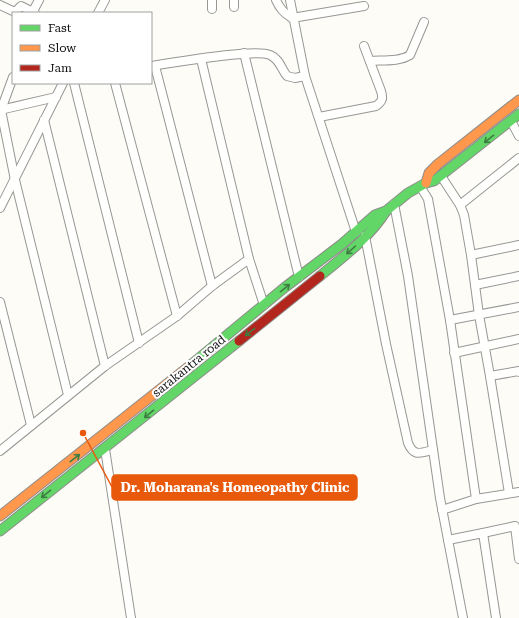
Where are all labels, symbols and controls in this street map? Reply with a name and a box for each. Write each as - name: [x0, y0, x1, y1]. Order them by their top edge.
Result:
- legend: [12, 12, 152, 84]
- text: Fast: [48, 21, 72, 35]
- text: Slow: [48, 41, 76, 55]
- text: Jam: [48, 61, 72, 75]
- one-way arrow: [483, 134, 494, 143]
- one-way arrow: [346, 245, 356, 255]
- one-way arrow: [279, 283, 290, 292]
- one-way arrow: [245, 328, 256, 337]
- street label: sarakantra road: [150, 332, 229, 400]
- one-way arrow: [143, 409, 154, 418]
- one-way arrow: [70, 453, 81, 462]
- callout: Dr. Moharana's Homeopathy Clinic: [112, 475, 357, 500]
- text: Dr. Moharana's Homeopathy Clinic: [121, 480, 350, 495]
- one-way arrow: [41, 489, 52, 498]

